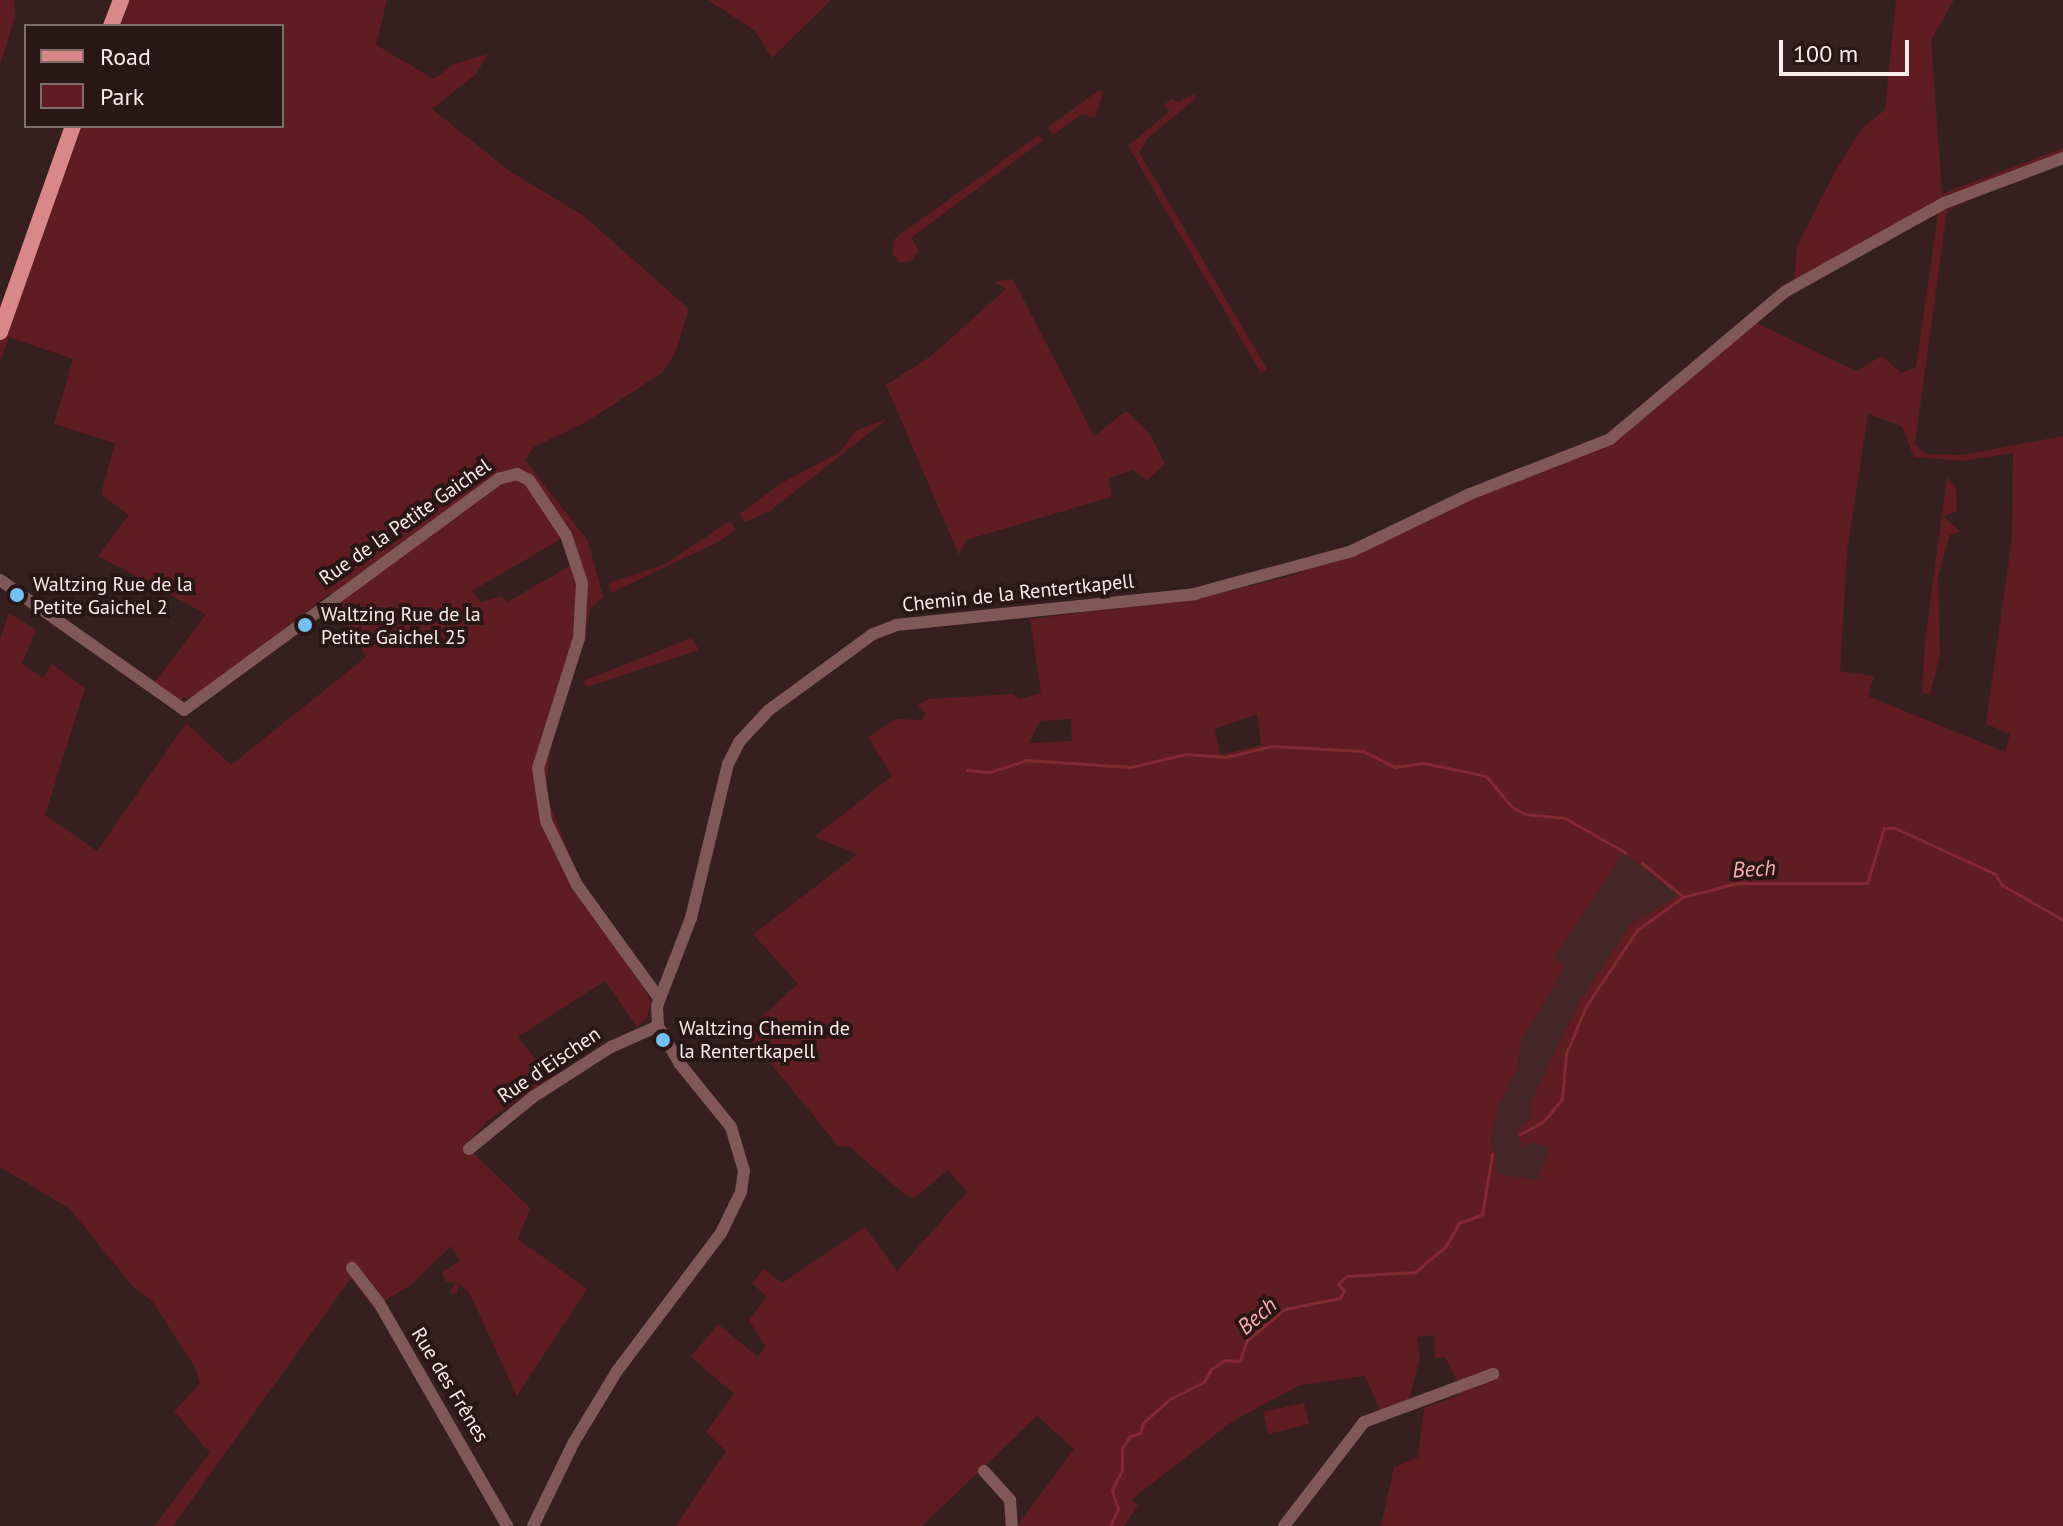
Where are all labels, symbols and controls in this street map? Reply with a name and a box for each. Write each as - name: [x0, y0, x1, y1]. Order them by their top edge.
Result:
- legend: [24, 24, 284, 128]
- scale bar: [1783, 24, 1913, 74]
- text: 100 m: [1793, 38, 1858, 69]
- text: Road: [100, 41, 151, 72]
- text: Park: [100, 81, 144, 112]
- street label: Rue de la Petite Gaichel: [315, 454, 495, 590]
- street label: Chemin de la Rentertkapell: [901, 569, 1135, 617]
- place label: Waltzing Rue de la Petite Gaichel 2: [33, 572, 193, 619]
- marker: Waltzing Rue de la Petite Gaichel 2: [8, 586, 26, 604]
- place label: Waltzing Rue de la Petite Gaichel 25: [321, 602, 481, 649]
- marker: Waltzing Rue de la Petite Gaichel 25: [296, 616, 314, 634]
- water label: Bech: [1732, 855, 1776, 883]
- place label: Waltzing Chemin de la Rentertkapell: [679, 1016, 850, 1063]
- street label: Rue d'Eischen: [493, 1022, 605, 1108]
- marker: Waltzing Chemin de la Rentertkapell: [654, 1031, 672, 1049]
- water label: Bech: [1232, 1292, 1282, 1340]
- street label: Rue des Frênes: [406, 1323, 494, 1447]

